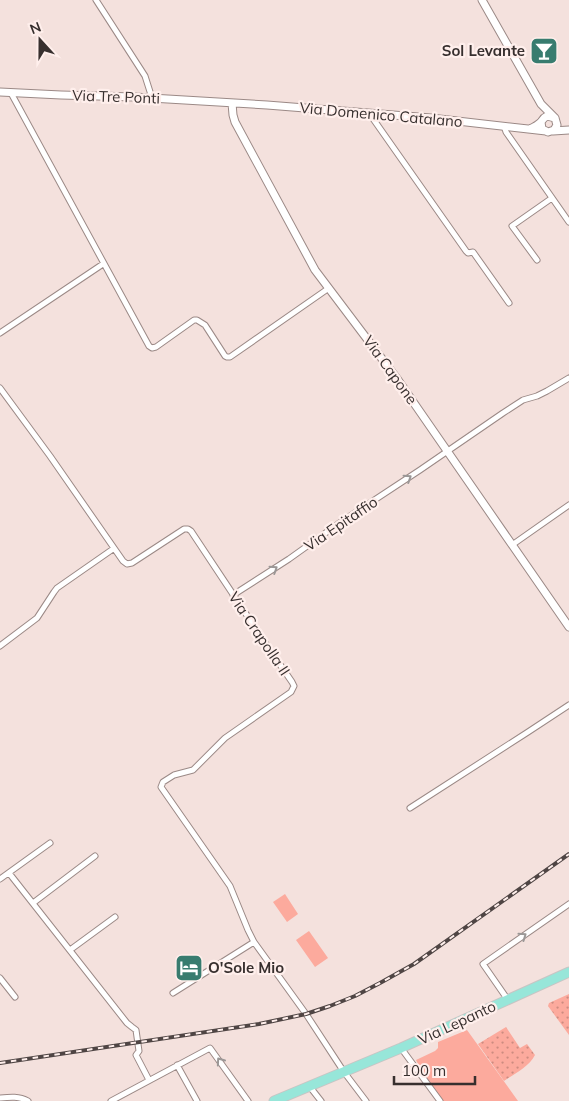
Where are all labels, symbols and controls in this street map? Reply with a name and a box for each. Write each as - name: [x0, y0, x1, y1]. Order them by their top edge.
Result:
- north arrow: [15, 15, 65, 65]
- text: N: [27, 18, 44, 38]
- bar icon: Sol Levante: [529, 36, 559, 66]
- place label: Sol Levante: [442, 41, 525, 60]
- street label: Via Tre Ponti: [72, 85, 160, 108]
- street label: Via Domenico Catalano: [299, 98, 463, 131]
- street label: Via Capone: [359, 332, 422, 408]
- one-way arrow: [403, 474, 412, 484]
- street label: Via Epitaffio: [300, 492, 381, 555]
- one-way arrow: [268, 566, 278, 575]
- street label: Via Crapolla II: [224, 588, 294, 679]
- one-way arrow: [517, 933, 526, 942]
- hotel icon: O'Sole Mio: [174, 953, 204, 983]
- place label: O'Sole Mio: [208, 958, 284, 977]
- street label: Via Lepanto: [415, 996, 499, 1049]
- scale bar: [394, 1054, 475, 1086]
- one-way arrow: [217, 1057, 226, 1067]
- text: 100 m: [402, 1061, 446, 1080]

